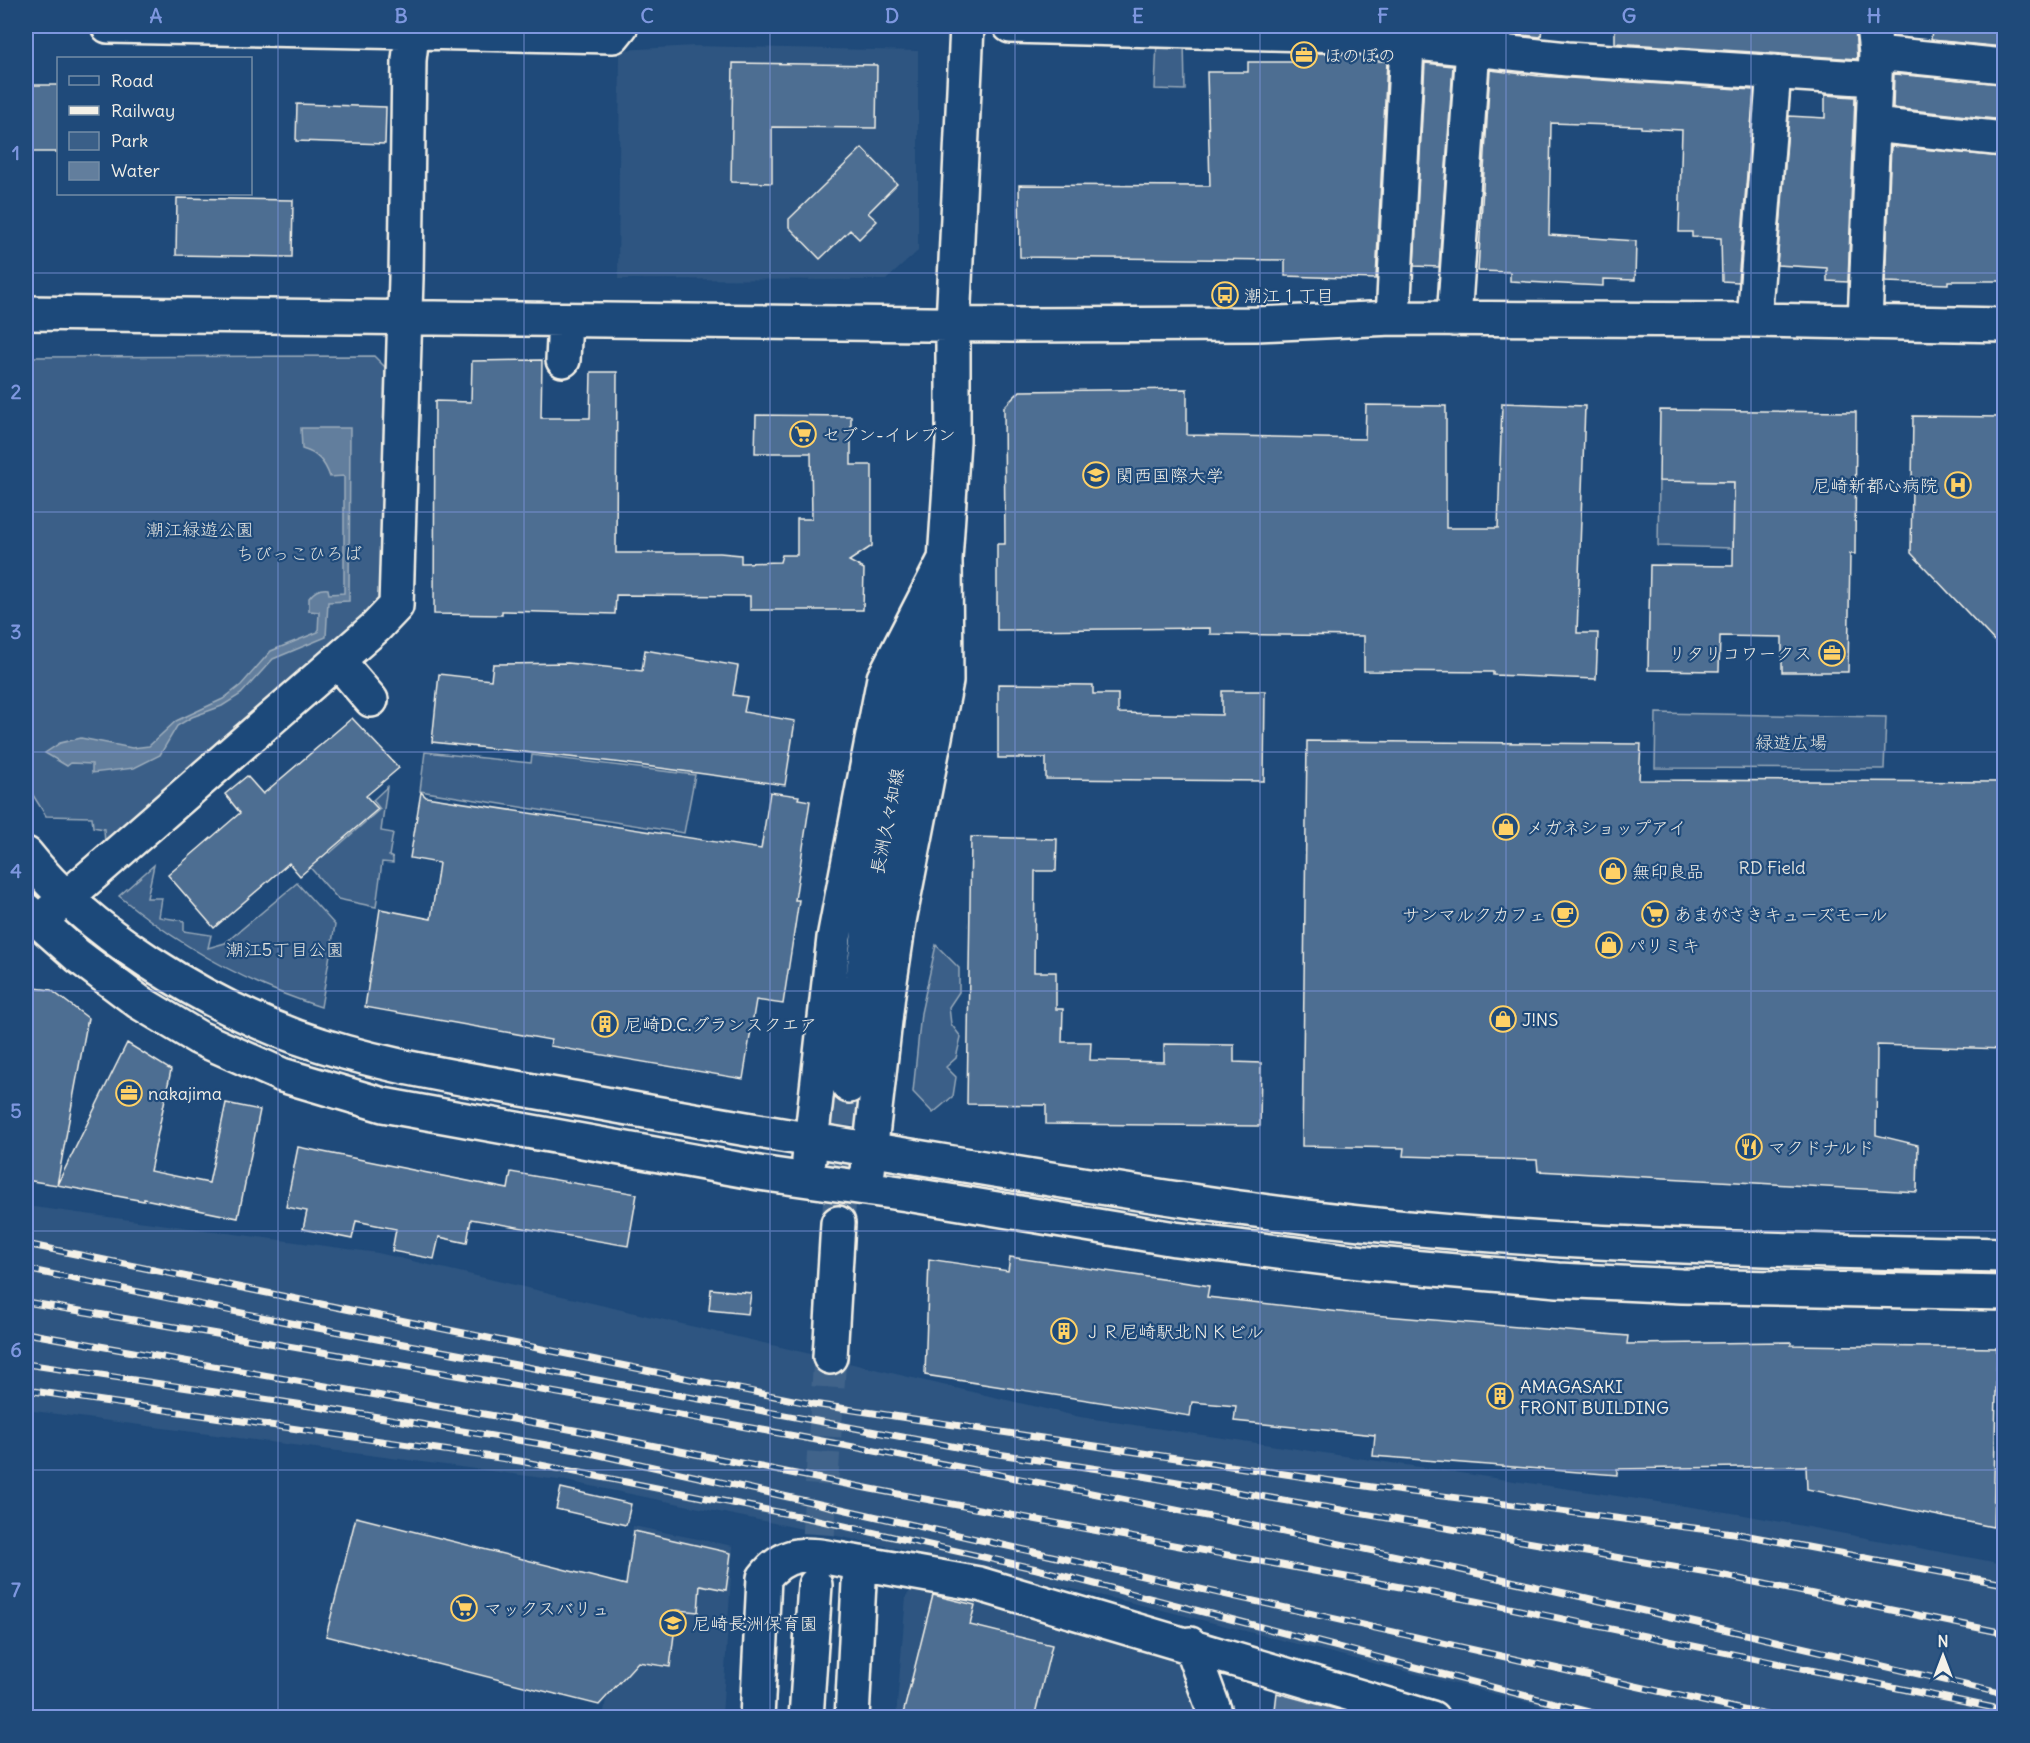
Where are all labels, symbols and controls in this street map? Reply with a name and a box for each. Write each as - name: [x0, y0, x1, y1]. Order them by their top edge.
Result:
- text: A: [150, 3, 163, 28]
- text: B: [394, 3, 408, 28]
- text: C: [640, 3, 654, 28]
- text: D: [885, 3, 899, 28]
- text: E: [1132, 3, 1144, 28]
- text: F: [1377, 3, 1389, 28]
- text: G: [1622, 3, 1636, 28]
- text: H: [1867, 3, 1881, 28]
- office icon: ほのぼの: [1289, 40, 1319, 70]
- place label: ほのぼの: [1324, 44, 1396, 67]
- legend: [57, 57, 252, 195]
- text: Road: [111, 69, 154, 92]
- text: Railway: [111, 99, 175, 122]
- text: Park: [111, 129, 148, 152]
- text: 1: [12, 140, 20, 165]
- text: Water: [111, 159, 161, 182]
- bus stop icon: 潮江１丁目: [1210, 280, 1240, 310]
- place label: 潮江１丁目: [1244, 284, 1334, 307]
- text: 2: [11, 379, 22, 404]
- supermarket icon: セブン-イレブン: [788, 419, 818, 449]
- place label: セブン-イレブン: [822, 423, 956, 446]
- school or university icon: 関西国際大学: [1081, 460, 1111, 490]
- place label: 関西国際大学: [1116, 464, 1224, 487]
- hospital icon: 尼崎新都心病院: [1943, 470, 1973, 500]
- place label: 尼崎新都心病院: [1812, 474, 1938, 497]
- park label: 潮江緑遊公園: [146, 518, 254, 541]
- park label: ちびっこひろば: [236, 542, 362, 565]
- text: 3: [10, 619, 22, 644]
- office icon: リタリコワークス: [1817, 638, 1847, 668]
- place label: リタリコワークス: [1668, 642, 1812, 665]
- park label: 緑遊広場: [1755, 731, 1827, 754]
- street label: 長洲久々知線: [865, 766, 909, 876]
- shop icon: メガネショップアイ: [1491, 812, 1521, 842]
- place label: メガネショップアイ: [1526, 816, 1686, 839]
- shop icon: 無印良品: [1598, 856, 1628, 886]
- park label: RD Field: [1738, 856, 1806, 879]
- text: 4: [10, 858, 22, 883]
- place label: 無印良品: [1632, 860, 1704, 883]
- cafe icon: サンマルクカフェ: [1550, 899, 1580, 929]
- supermarket icon: あまがさきキューズモール: [1640, 899, 1670, 929]
- place label: サンマルクカフェ: [1402, 903, 1546, 926]
- place label: あまがさきキューズモール: [1674, 903, 1887, 926]
- shop icon: パリミキ: [1594, 930, 1624, 960]
- place label: パリミキ: [1628, 934, 1700, 957]
- park label: 潮江5丁目公園: [226, 938, 344, 961]
- shop icon: J!NS: [1488, 1004, 1518, 1034]
- place label: J!NS: [1522, 1008, 1558, 1031]
- building icon: 尼崎D.C.グランスクエア: [590, 1009, 620, 1039]
- place label: 尼崎D.C.グランスクエア: [624, 1013, 818, 1036]
- office icon: nakajima: [114, 1078, 144, 1108]
- place label: nakajima: [148, 1082, 222, 1105]
- text: 5: [10, 1098, 22, 1123]
- restaurant icon: マクドナルド: [1734, 1132, 1764, 1162]
- place label: マクドナルド: [1768, 1136, 1875, 1159]
- building icon: ＪＲ尼崎駅北ＮＫビル: [1049, 1316, 1079, 1346]
- place label: ＪＲ尼崎駅北ＮＫビル: [1084, 1320, 1264, 1343]
- text: 6: [10, 1337, 22, 1362]
- place label: AMAGASAKI FRONT BUILDING: [1520, 1375, 1669, 1419]
- building icon: AMAGASAKI FRONT BUILDING: [1485, 1381, 1515, 1411]
- text: 7: [11, 1577, 21, 1602]
- supermarket icon: マックスバリュ: [449, 1593, 479, 1623]
- place label: マックスバリュ: [484, 1597, 610, 1620]
- school or university icon: 尼崎長洲保育園: [658, 1608, 688, 1638]
- place label: 尼崎長洲保育園: [692, 1612, 818, 1635]
- north arrow: [1913, 1626, 1973, 1686]
- text: N: [1937, 1631, 1949, 1651]

